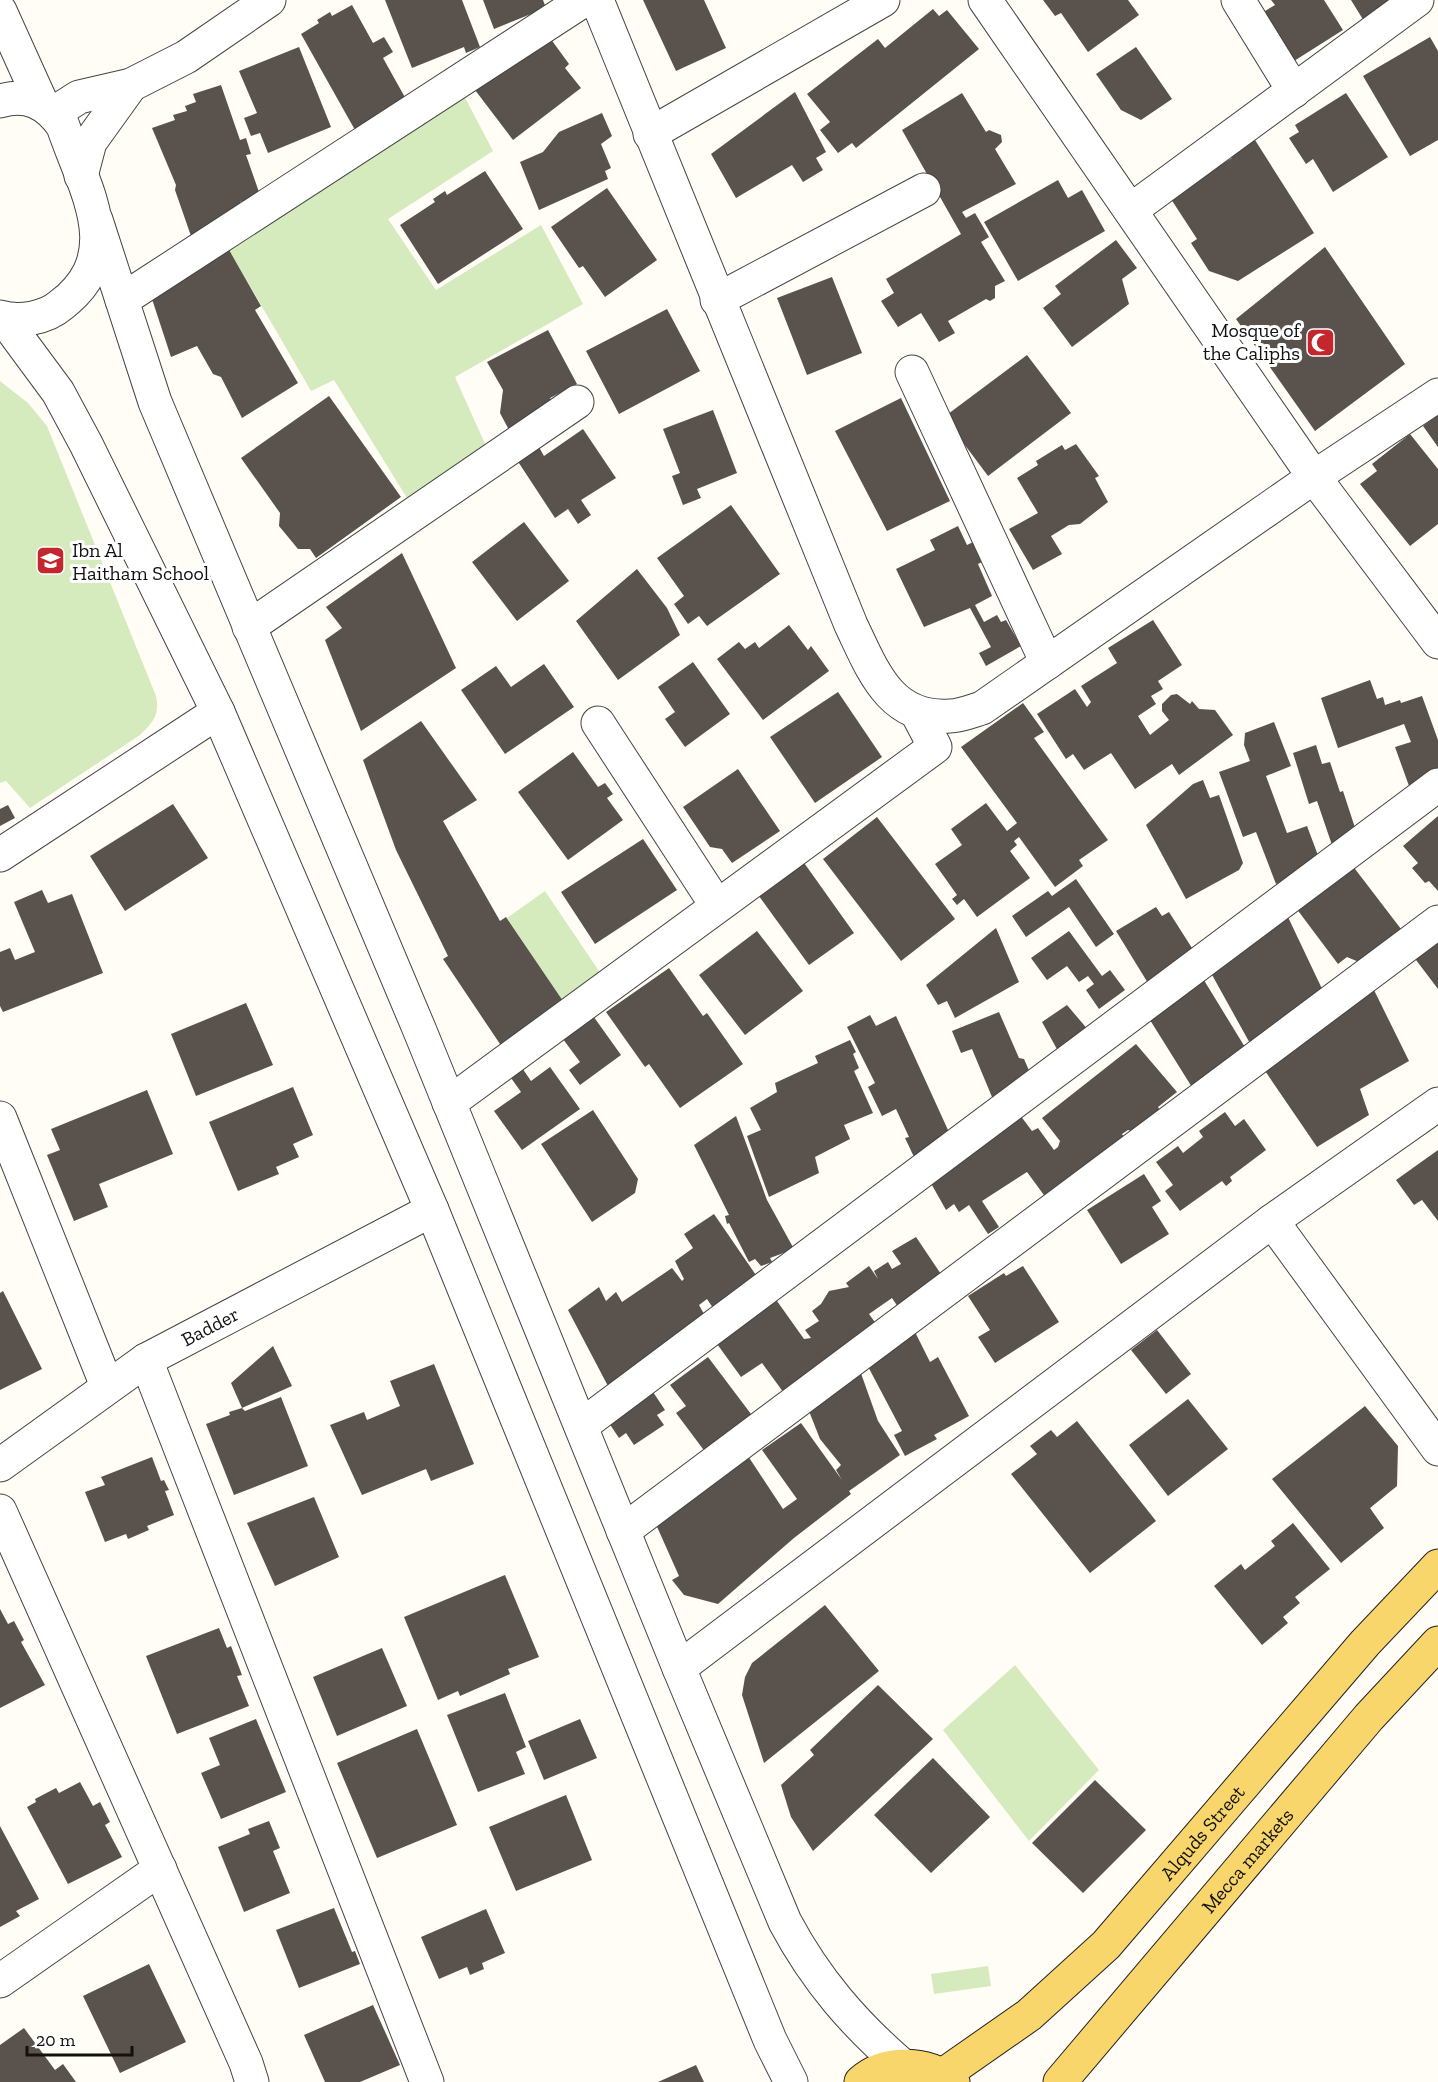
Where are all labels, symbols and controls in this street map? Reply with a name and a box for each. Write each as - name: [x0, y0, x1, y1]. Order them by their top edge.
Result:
- place label: Mosque of the Caliphs: [1203, 318, 1302, 365]
- mosque icon: Mosque of the Caliphs: [1305, 326, 1337, 358]
- place label: Ibn Al Haitham School: [72, 538, 209, 585]
- school or university icon: Ibn Al Haitham School: [35, 545, 67, 577]
- street label: Badder: [177, 1302, 243, 1351]
- street label: Alquds Street: [1155, 1780, 1250, 1885]
- street label: Mecca markets: [1196, 1803, 1299, 1918]
- scale bar: [27, 2019, 132, 2057]
- text: 20 m: [36, 2029, 76, 2051]

